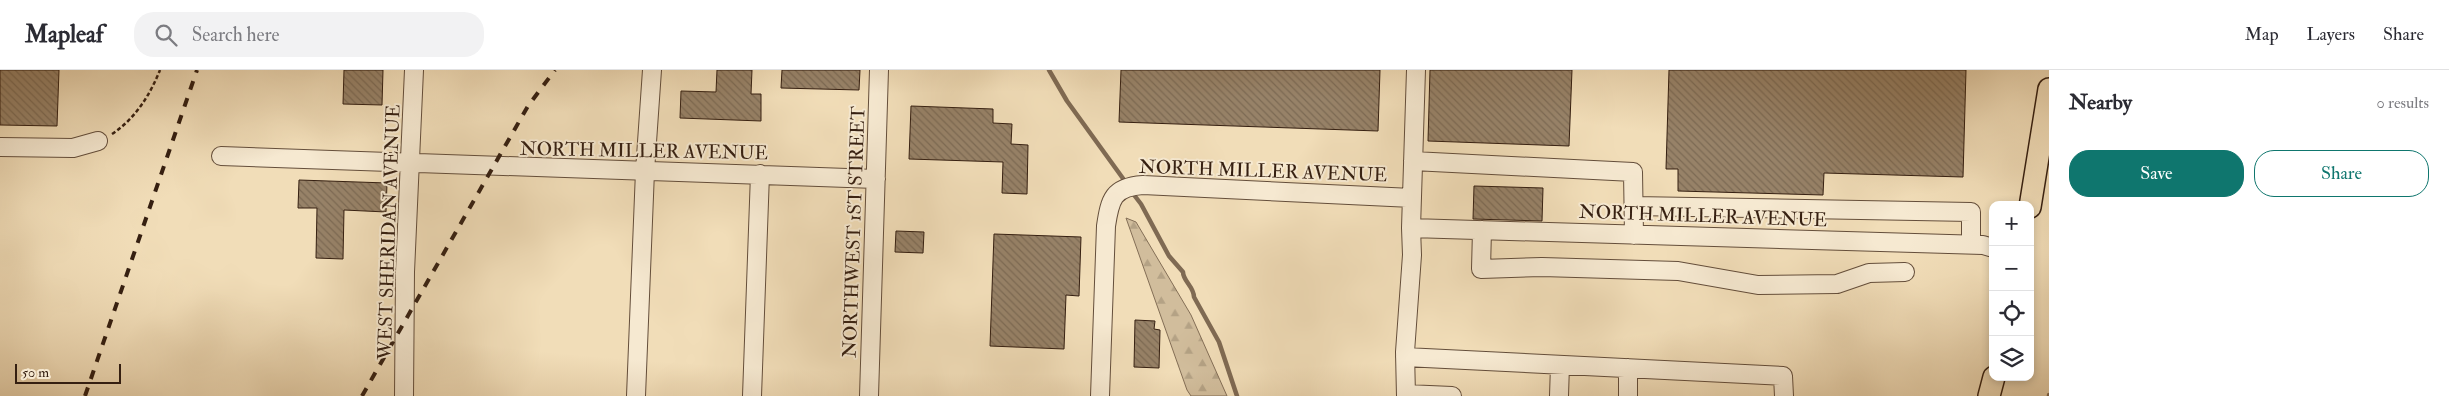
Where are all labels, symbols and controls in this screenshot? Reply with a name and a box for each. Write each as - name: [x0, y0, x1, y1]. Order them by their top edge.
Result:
- search box: [134, 12, 484, 57]
- text: Mapleaf: [25, 19, 104, 50]
- icon: search: [152, 21, 180, 49]
- text: Search here: [192, 23, 279, 47]
- text: Map: [2245, 23, 2279, 46]
- text: Layers: [2307, 23, 2355, 46]
- text: Share: [2383, 23, 2424, 46]
- text: Nearby: [2069, 89, 2132, 116]
- text: 0 results: [2376, 93, 2429, 113]
- street label: WEST SHERIDAN AVENUE: [373, 104, 405, 361]
- street label: NORTHWEST 1ST STREET: [838, 106, 870, 358]
- street label: NORTH MILLER AVENUE: [520, 137, 769, 165]
- button: Save: [2069, 150, 2244, 197]
- button: Share: [2254, 150, 2429, 197]
- street label: NORTH MILLER AVENUE: [1138, 155, 1388, 187]
- street label: NORTH MILLER AVENUE: [1578, 200, 1828, 232]
- map controls: [1989, 201, 2034, 381]
- button: +: [1989, 201, 2034, 246]
- button: −: [1989, 246, 2034, 291]
- button: locate: [1989, 291, 2034, 336]
- button: layers: [1989, 336, 2034, 381]
- scale bar: [15, 361, 121, 384]
- text: 50 m: [22, 364, 49, 381]

